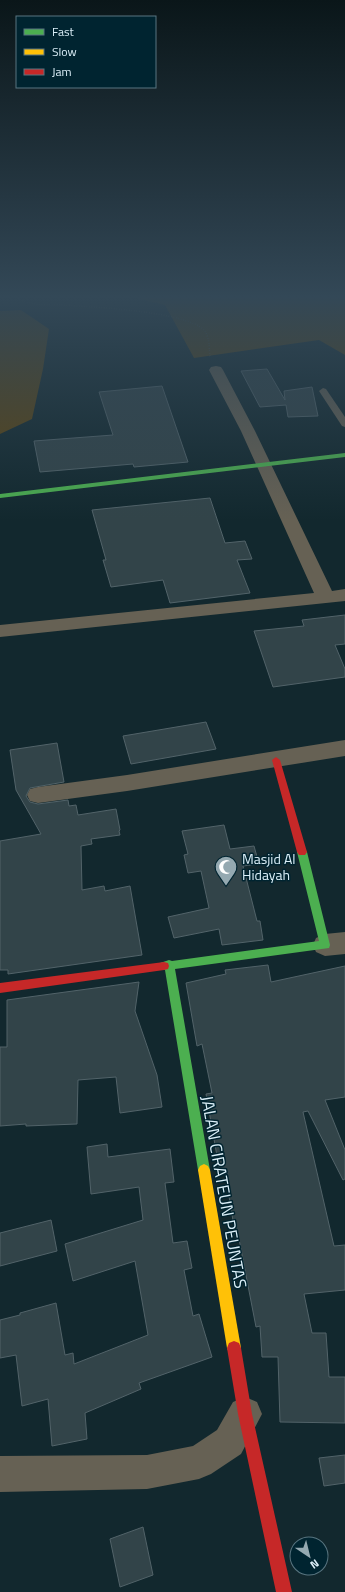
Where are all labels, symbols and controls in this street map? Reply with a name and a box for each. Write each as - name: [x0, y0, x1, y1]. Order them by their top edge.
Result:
- legend: [16, 16, 156, 88]
- text: Fast: [52, 22, 75, 41]
- text: Slow: [52, 42, 77, 61]
- text: Jam: [52, 62, 72, 81]
- place label: Masjid Al Hidayah: [242, 848, 295, 885]
- mosque icon: Masjid Al Hidayah: [213, 854, 239, 887]
- street label: JALAN CIRATEUN PEUNTAS: [194, 1093, 254, 1291]
- north arrow: [289, 1536, 329, 1576]
- text: N: [307, 1555, 322, 1573]

